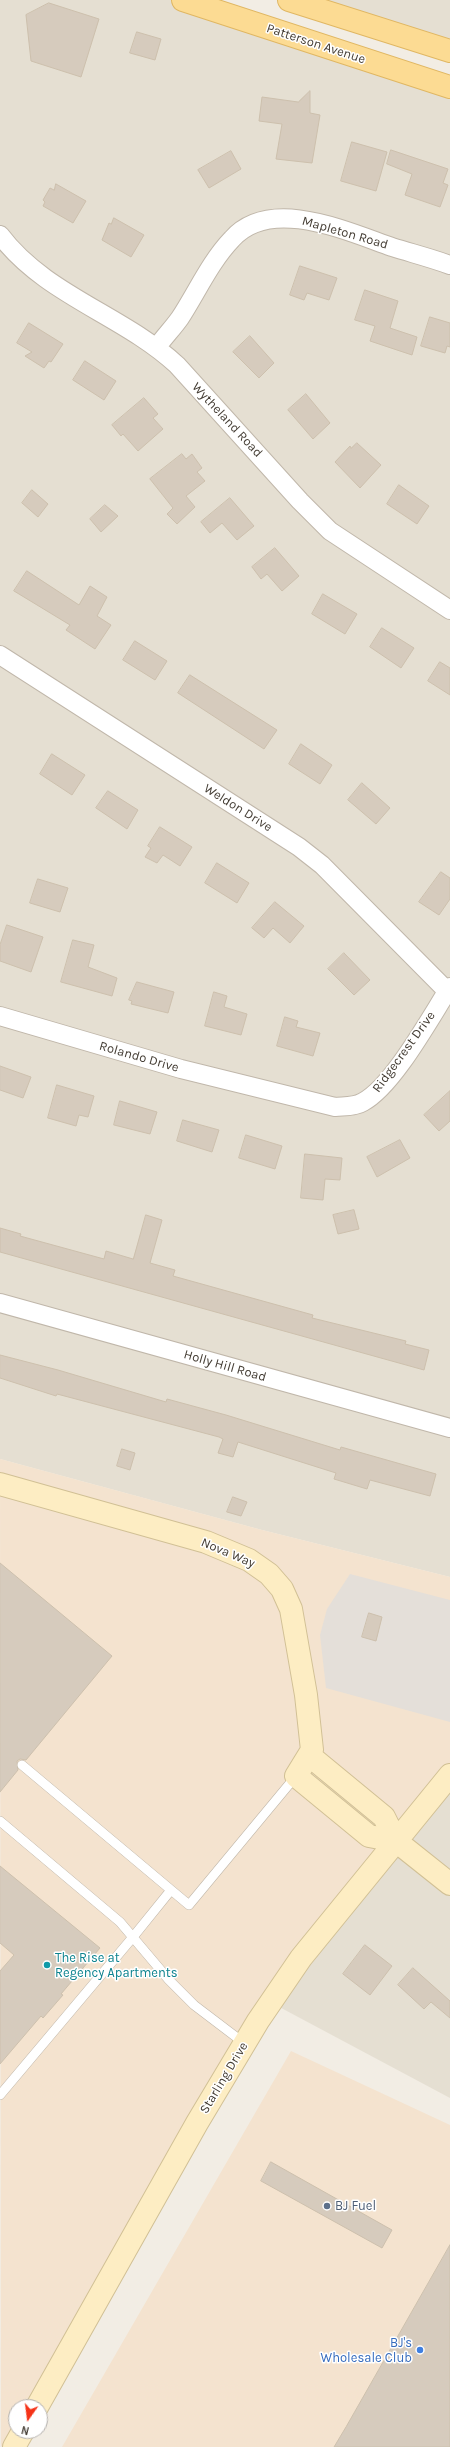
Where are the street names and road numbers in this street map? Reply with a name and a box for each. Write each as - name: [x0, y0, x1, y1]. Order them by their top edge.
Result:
- street label: Patterson Avenue: [265, 21, 367, 67]
- street label: Mapleton Road: [300, 213, 390, 253]
- street label: Wytheland Road: [188, 379, 266, 461]
- street label: Weldon Drive: [201, 781, 275, 835]
- street label: Ridgecrest Drive: [369, 1008, 439, 1096]
- street label: Rolando Drive: [97, 1038, 181, 1076]
- street label: Holly Hill Road: [182, 1347, 268, 1385]
- street label: Nova Way: [199, 1535, 257, 1571]
- street label: Starling Drive: [197, 2039, 251, 2117]

